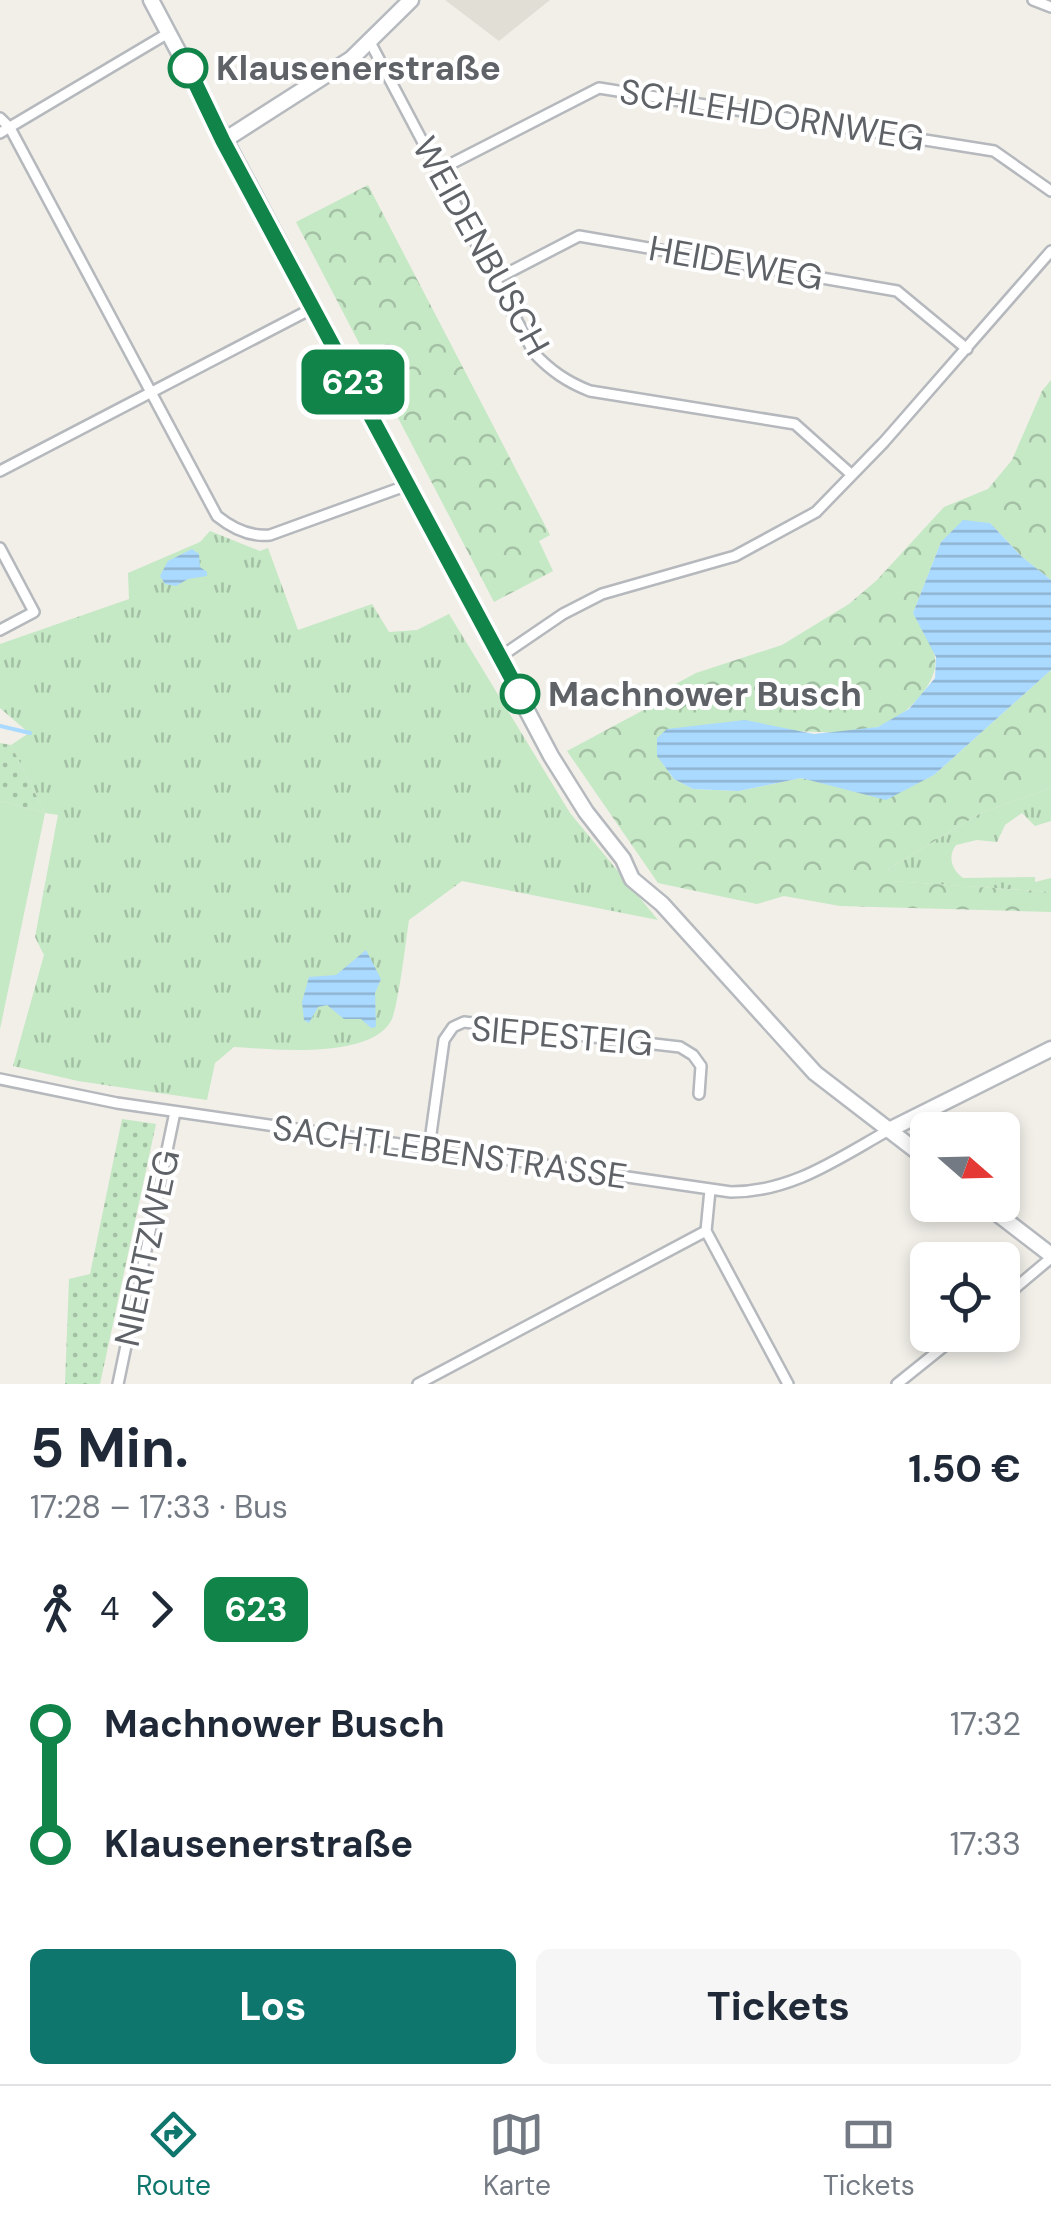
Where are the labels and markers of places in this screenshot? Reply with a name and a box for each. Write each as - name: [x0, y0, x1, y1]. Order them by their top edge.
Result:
- place label: Klausenerstraße: [216, 45, 501, 91]
- marker: Klausenerstraße: [169, 49, 207, 87]
- place label: Machnower Busch: [548, 671, 862, 717]
- marker: Machnower Busch: [501, 675, 539, 713]

